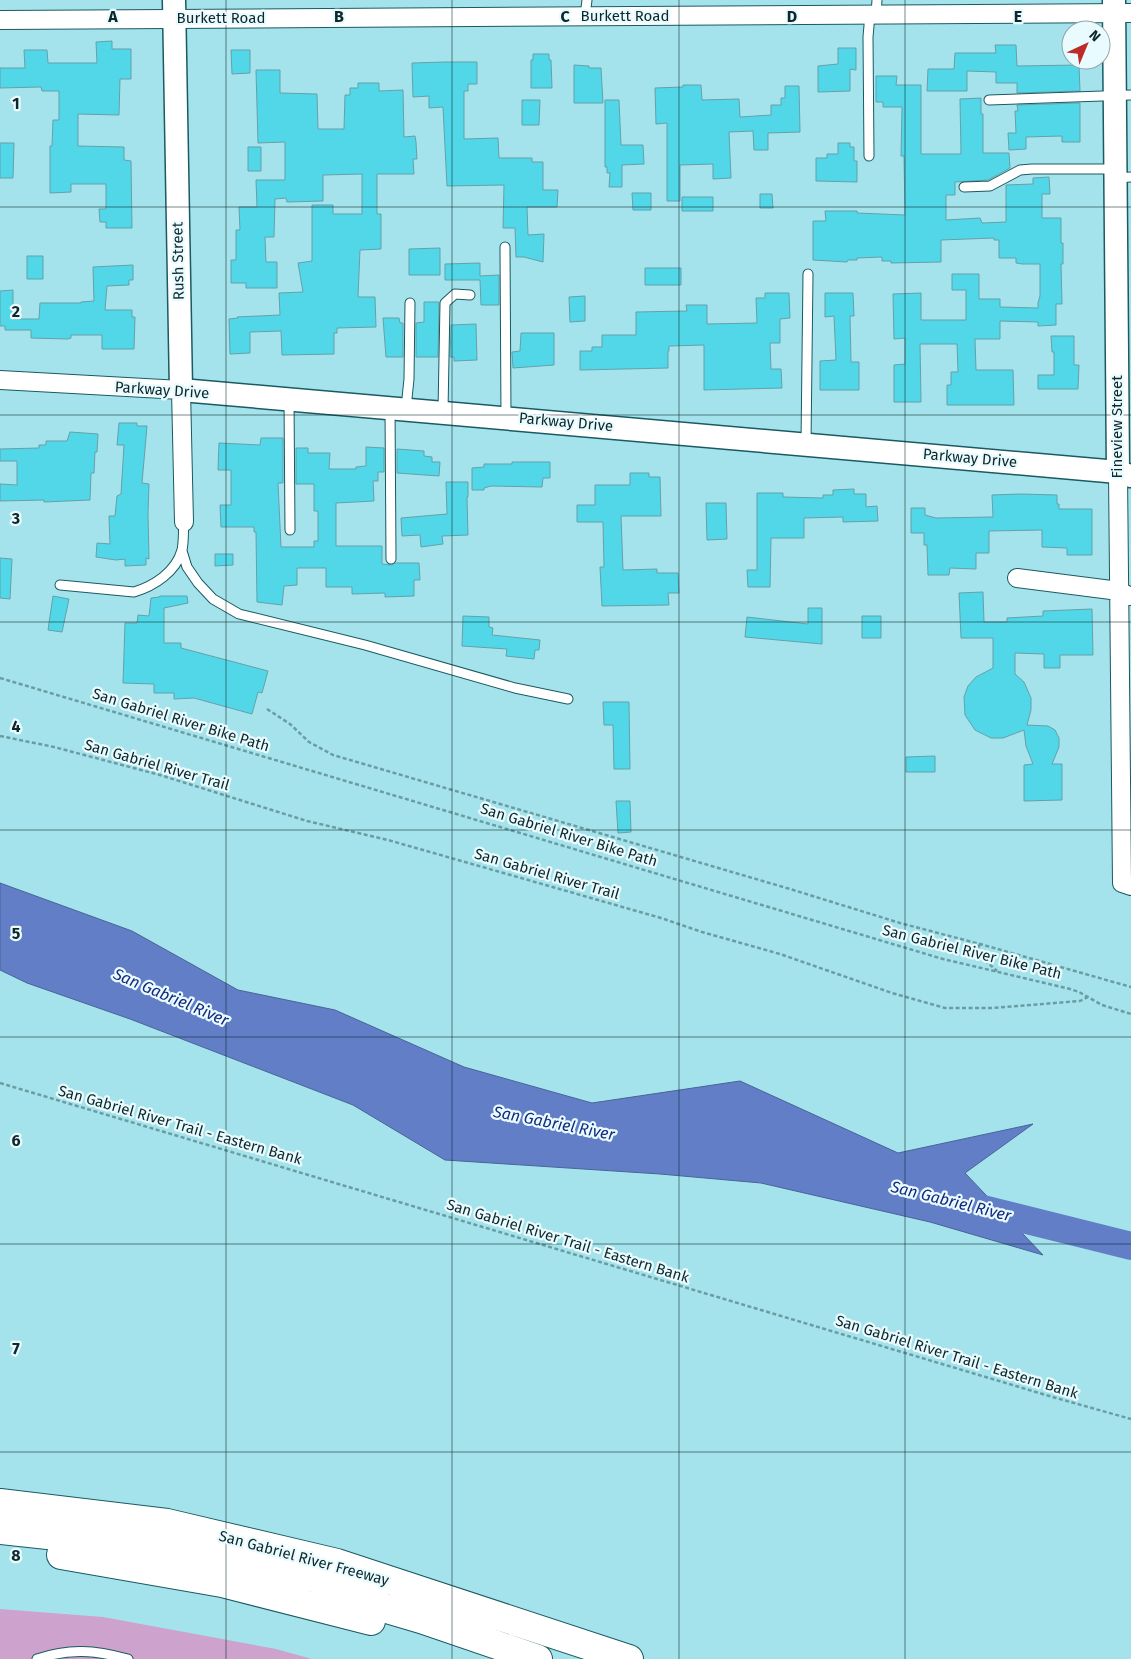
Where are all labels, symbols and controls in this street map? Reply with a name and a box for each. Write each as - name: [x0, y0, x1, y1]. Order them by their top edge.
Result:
- text: A: [107, 7, 118, 26]
- text: B: [334, 7, 344, 26]
- text: C: [560, 7, 570, 26]
- street label: Burkett Road: [581, 7, 669, 25]
- text: D: [787, 7, 797, 26]
- text: E: [1014, 7, 1022, 26]
- street label: Burkett Road: [177, 9, 265, 27]
- north arrow: [1061, 20, 1111, 70]
- text: N: [1085, 27, 1104, 45]
- text: 1: [12, 94, 20, 113]
- street label: Rush Street: [168, 221, 188, 300]
- text: 2: [12, 302, 20, 321]
- street label: Fineview Street: [1108, 375, 1126, 479]
- street label: Parkway Drive: [114, 378, 210, 402]
- street label: Parkway Drive: [518, 409, 614, 435]
- street label: Parkway Drive: [922, 445, 1018, 471]
- text: 3: [11, 509, 20, 528]
- street label: San Gabriel River Bike Path: [90, 684, 272, 756]
- text: 4: [11, 717, 21, 736]
- street label: San Gabriel River Trail: [82, 736, 232, 795]
- street label: San Gabriel River Bike Path: [478, 799, 660, 871]
- street label: San Gabriel River Trail: [472, 845, 622, 904]
- street label: San Gabriel River Bike Path: [881, 921, 1063, 983]
- text: 5: [12, 924, 21, 943]
- water label: San Gabriel River: [110, 964, 232, 1030]
- street label: San Gabriel River Trail - Eastern Bank: [56, 1082, 304, 1169]
- water label: San Gabriel River: [491, 1102, 617, 1144]
- text: 6: [11, 1131, 21, 1150]
- water label: San Gabriel River: [888, 1177, 1014, 1225]
- street label: San Gabriel River Trail - Eastern Bank: [445, 1195, 692, 1287]
- street label: San Gabriel River Trail - Eastern Bank: [834, 1311, 1081, 1403]
- text: 7: [12, 1339, 20, 1358]
- street label: San Gabriel River Freeway: [217, 1527, 392, 1590]
- text: 8: [11, 1546, 21, 1565]

